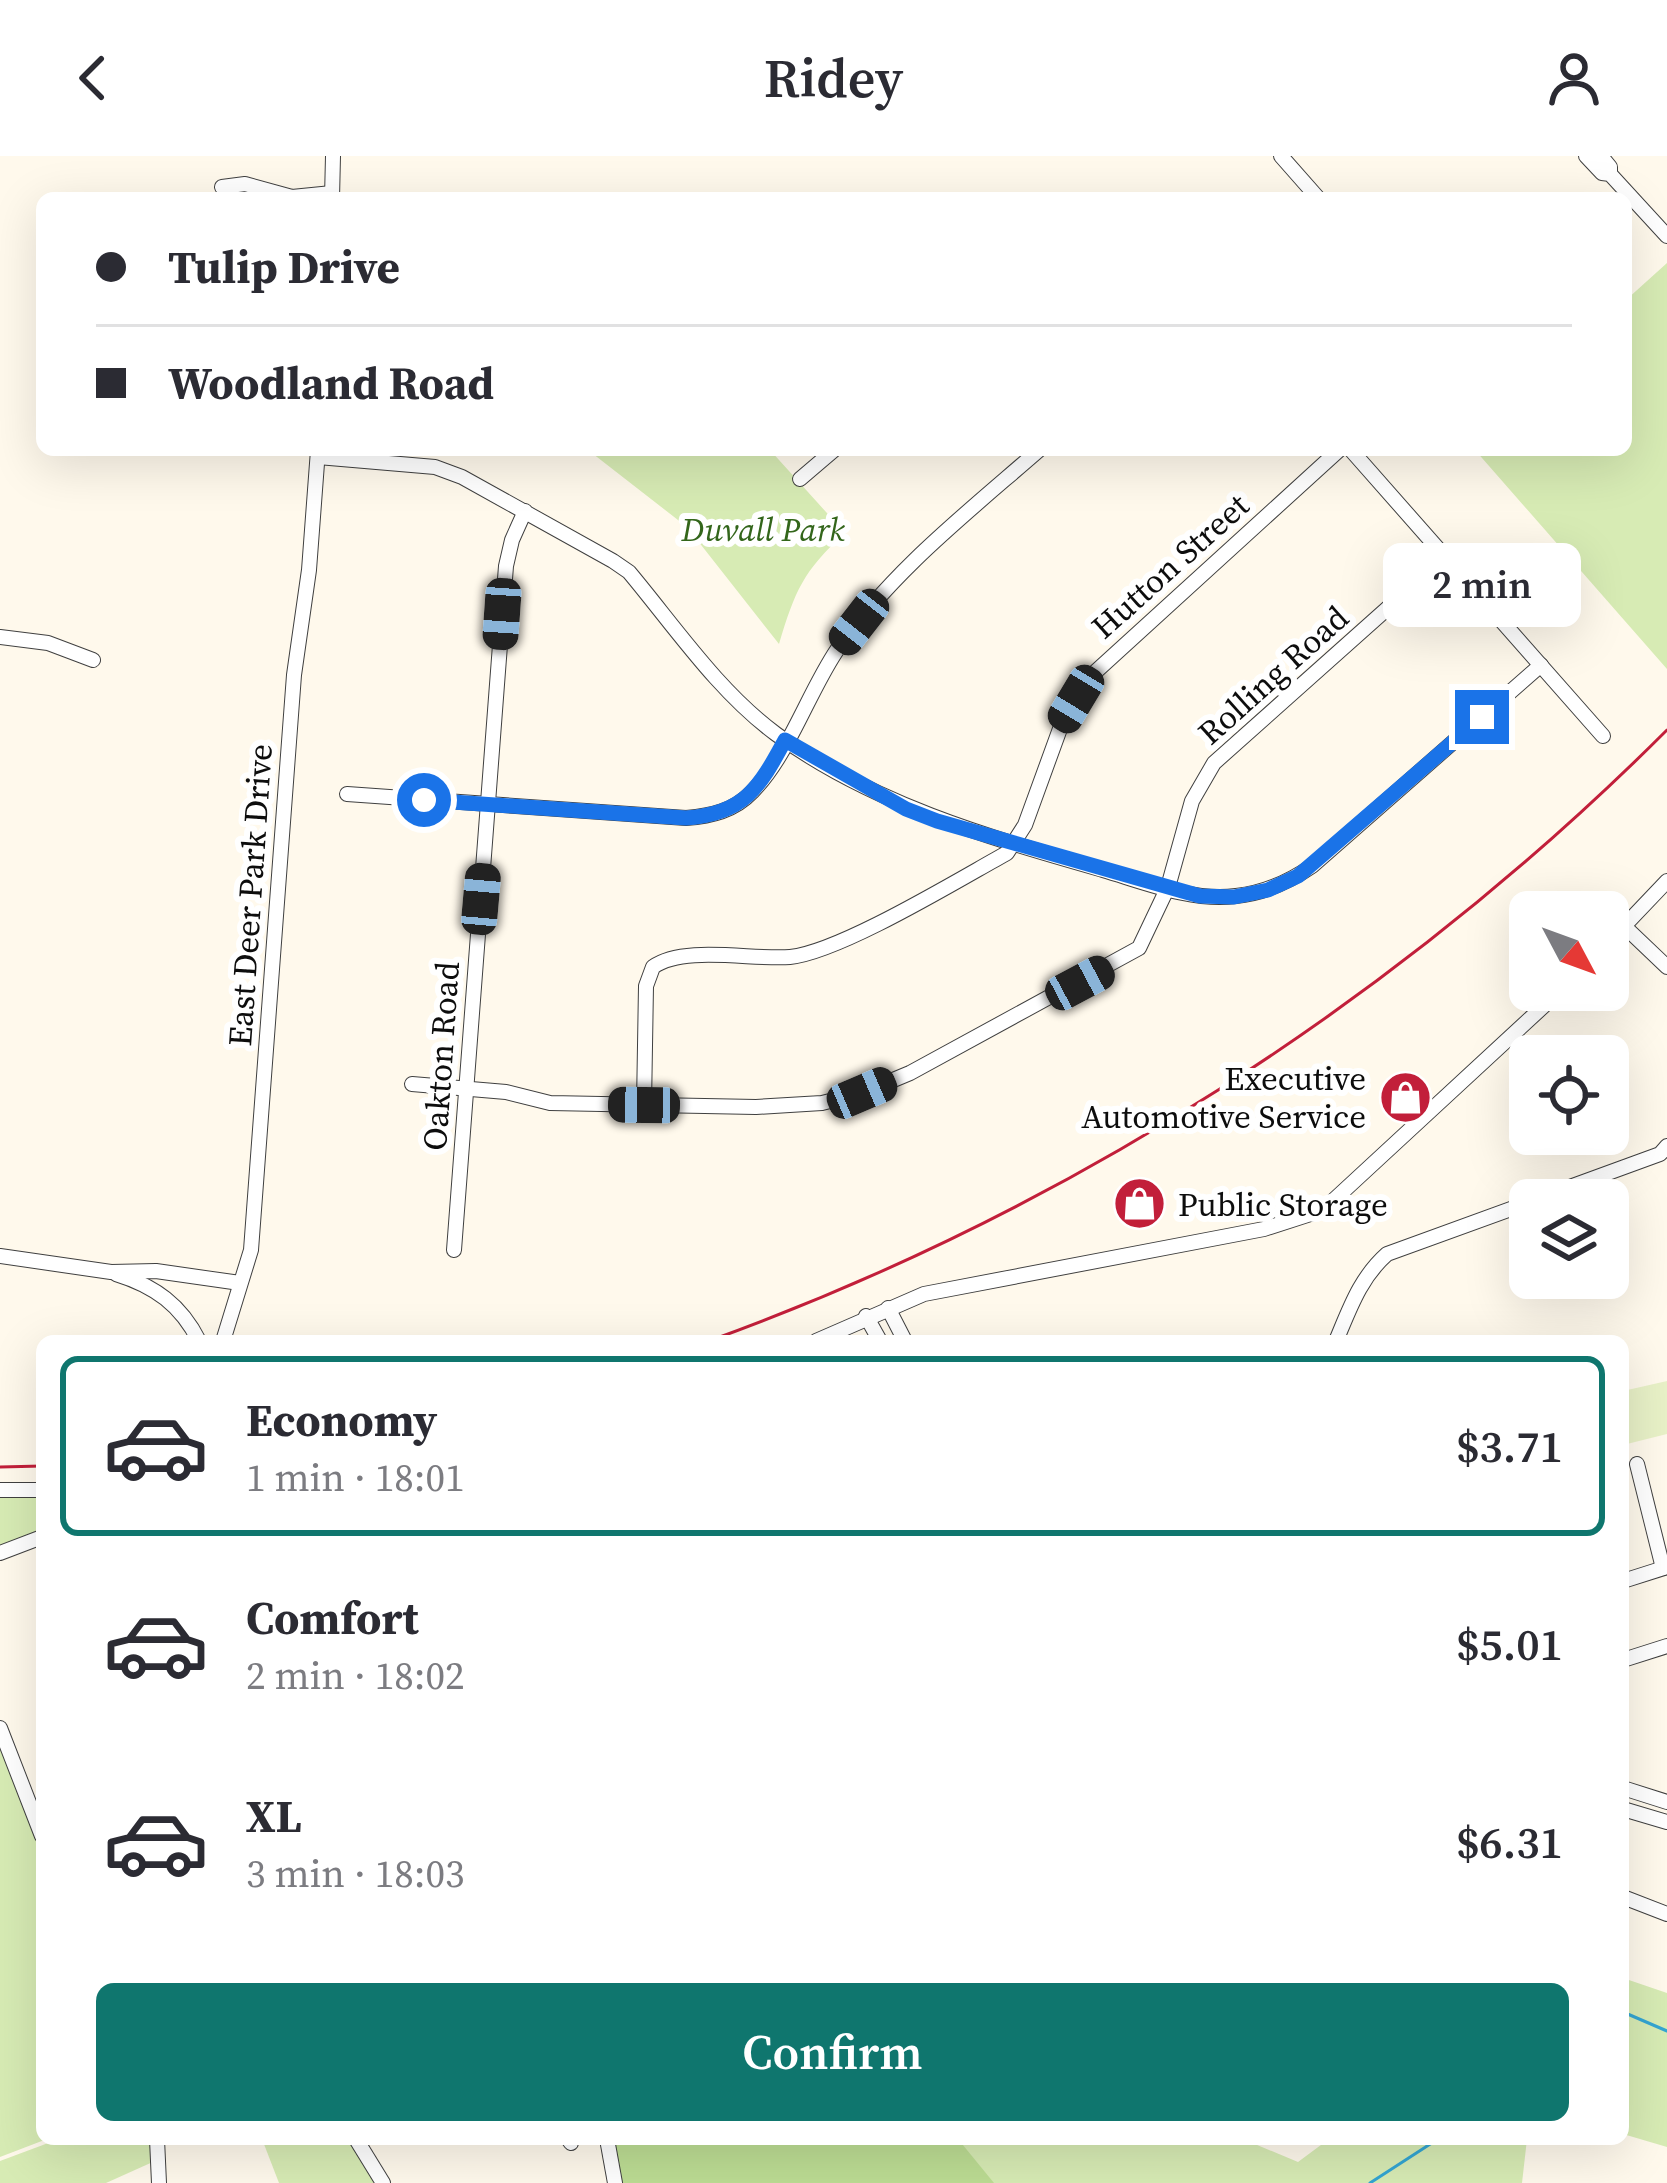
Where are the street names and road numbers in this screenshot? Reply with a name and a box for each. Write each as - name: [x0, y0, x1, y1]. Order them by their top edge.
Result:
- street label: Hutton Street: [1082, 483, 1259, 649]
- street label: Rolling Road: [1188, 595, 1358, 755]
- street label: East Deer Park Drive: [217, 742, 283, 1048]
- street label: Oakton Road: [412, 960, 470, 1152]

